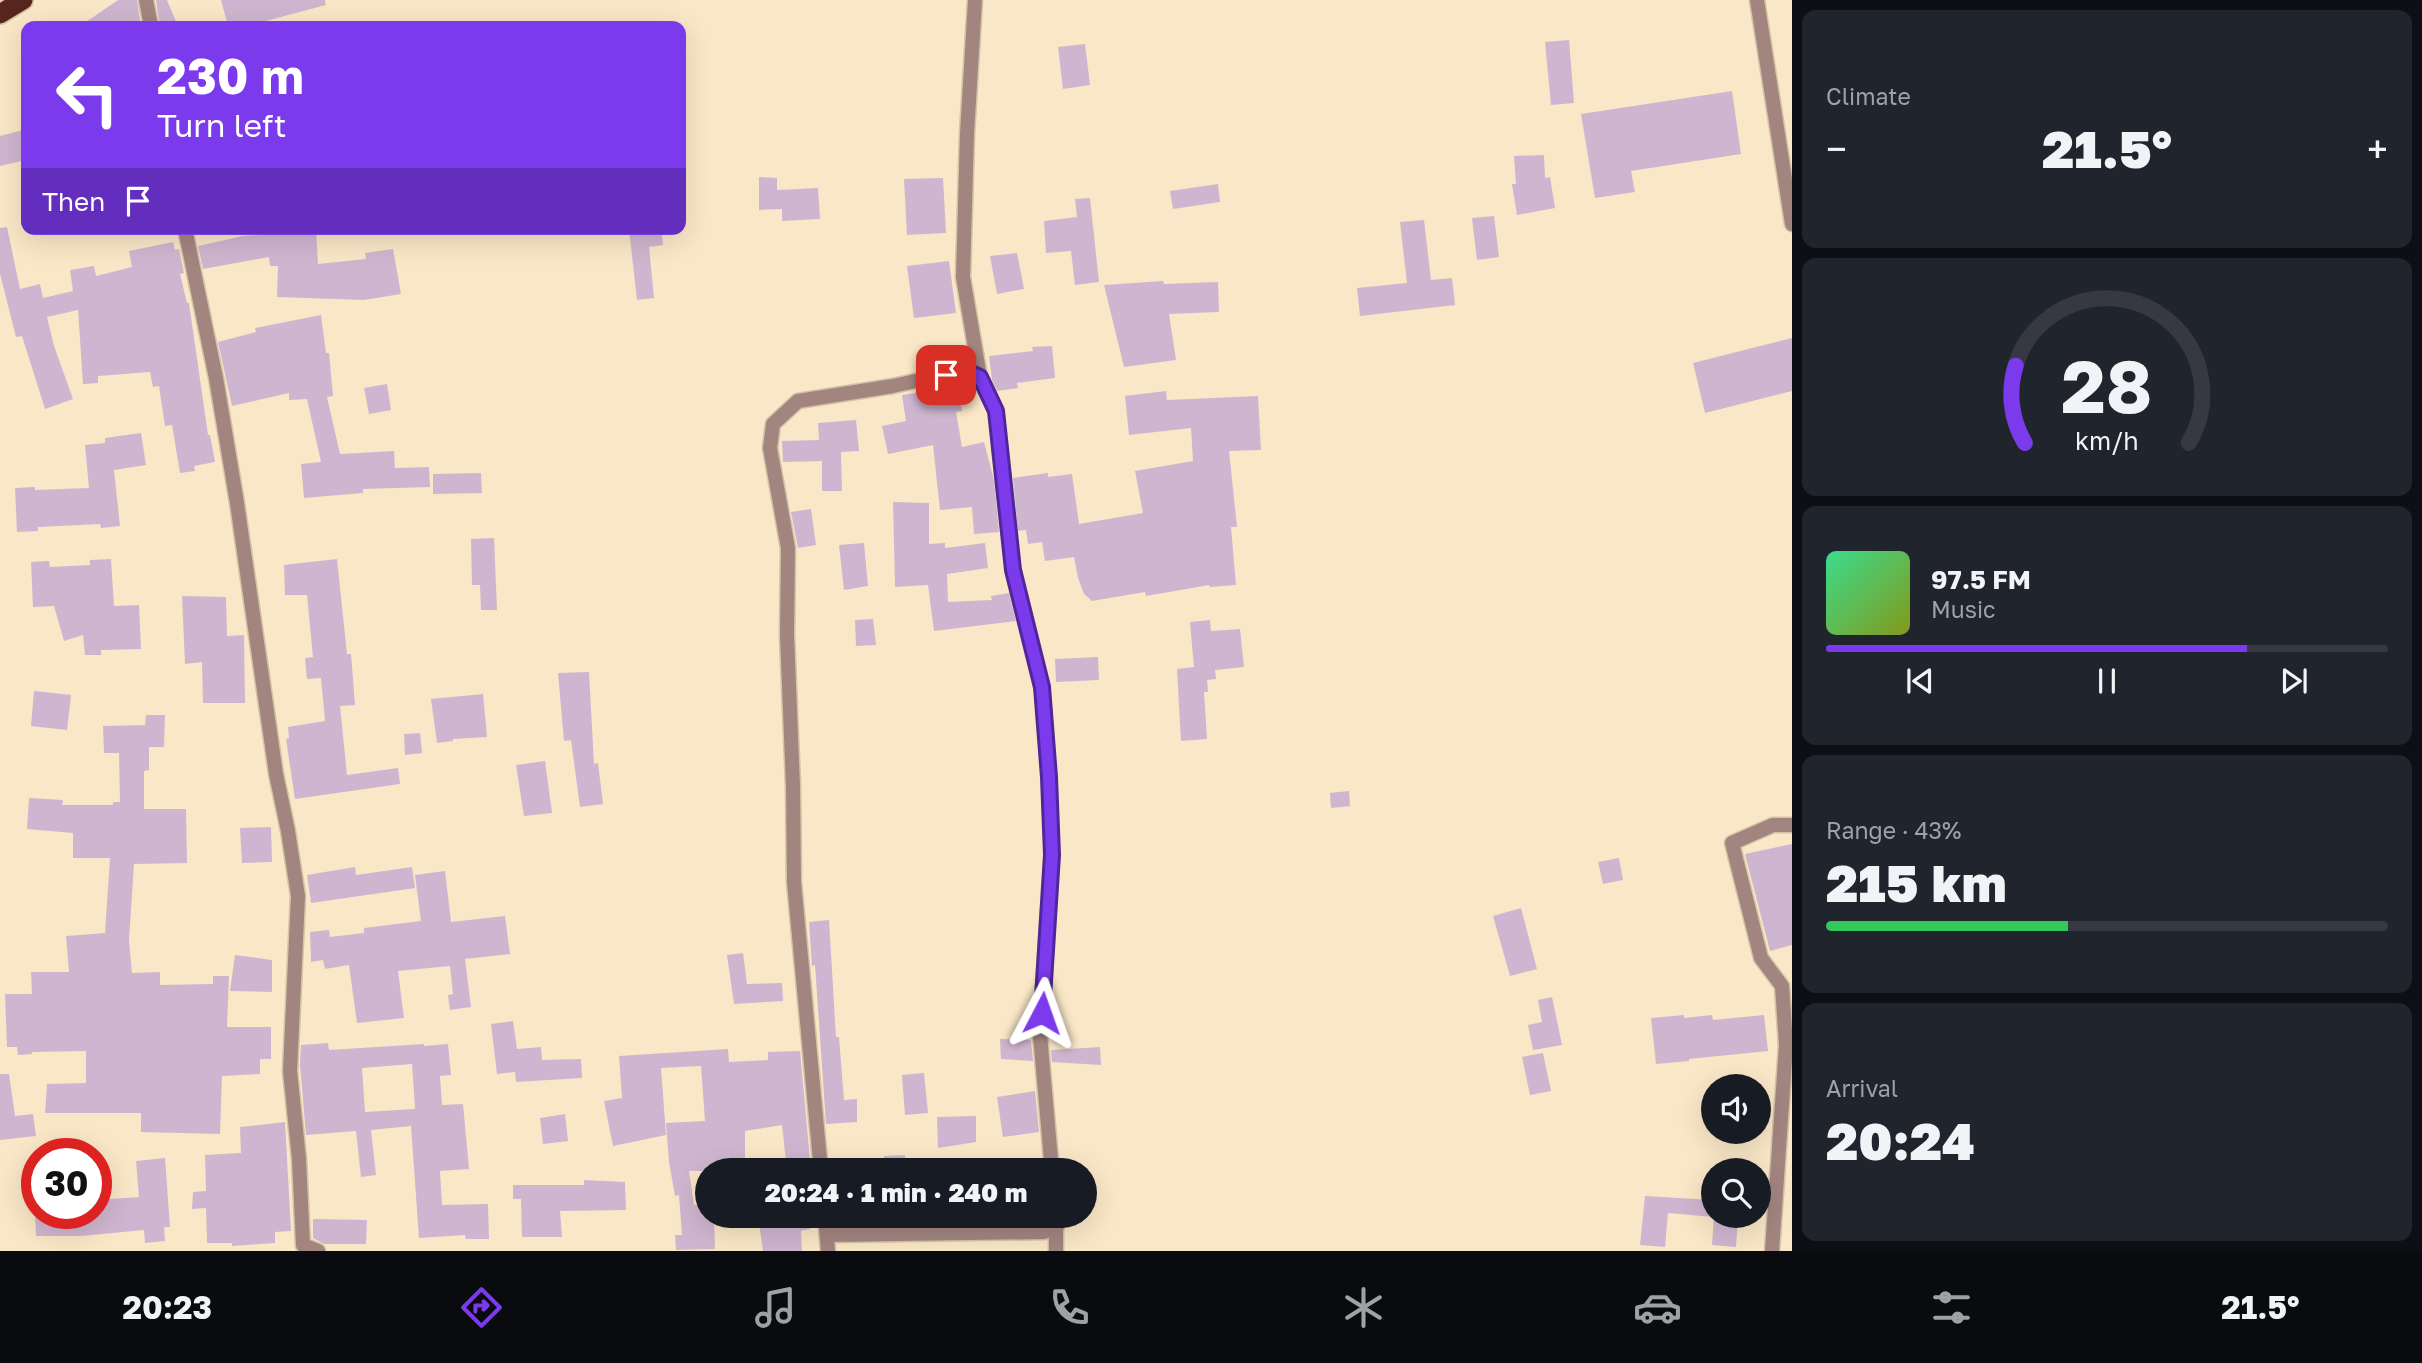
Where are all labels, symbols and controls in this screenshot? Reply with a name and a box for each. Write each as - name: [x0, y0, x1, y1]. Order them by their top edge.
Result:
- text: 230 m: [157, 46, 304, 105]
- icon: left: [42, 49, 133, 140]
- text: Climate: [1826, 82, 1911, 110]
- text: Turn left: [157, 106, 286, 144]
- text: 21.5°: [2042, 117, 2172, 179]
- text: −: [1826, 126, 1847, 171]
- text: +: [2367, 126, 2388, 171]
- icon: arrive: [119, 182, 157, 220]
- text: Then: [42, 186, 105, 217]
- text: 28: [2062, 343, 2153, 430]
- pin: [916, 345, 976, 405]
- icon: arrive: [927, 356, 965, 394]
- text: km/h: [2075, 425, 2139, 456]
- text: 97.5 FM: [1931, 564, 2031, 595]
- text: Music: [1931, 595, 1996, 623]
- icon: previous: [1901, 662, 1939, 700]
- icon: pause: [2088, 662, 2126, 700]
- icon: next: [2275, 662, 2313, 700]
- text: Range · 43%: [1826, 816, 1961, 844]
- text: 215 km: [1826, 851, 2007, 913]
- position arrow: [1005, 976, 1079, 1050]
- map controls: [1701, 1074, 1771, 1228]
- button: sound: [1701, 1074, 1771, 1144]
- text: Arrival: [1826, 1074, 1898, 1102]
- text: 20:24: [1826, 1109, 1975, 1171]
- speed limit sign: 30: [21, 1138, 112, 1229]
- button: search: [1701, 1158, 1771, 1228]
- text: 20:24 · 1 min · 240 m: [765, 1177, 1027, 1208]
- icon: directions: [457, 1283, 506, 1332]
- icon: music: [751, 1283, 800, 1332]
- icon: phone: [1045, 1283, 1094, 1332]
- icon: climate: [1339, 1283, 1388, 1332]
- icon: car: [1633, 1283, 1682, 1332]
- icon: filters: [1927, 1283, 1976, 1332]
- text: 20:23: [123, 1288, 212, 1326]
- text: 21.5°: [2221, 1288, 2299, 1326]

